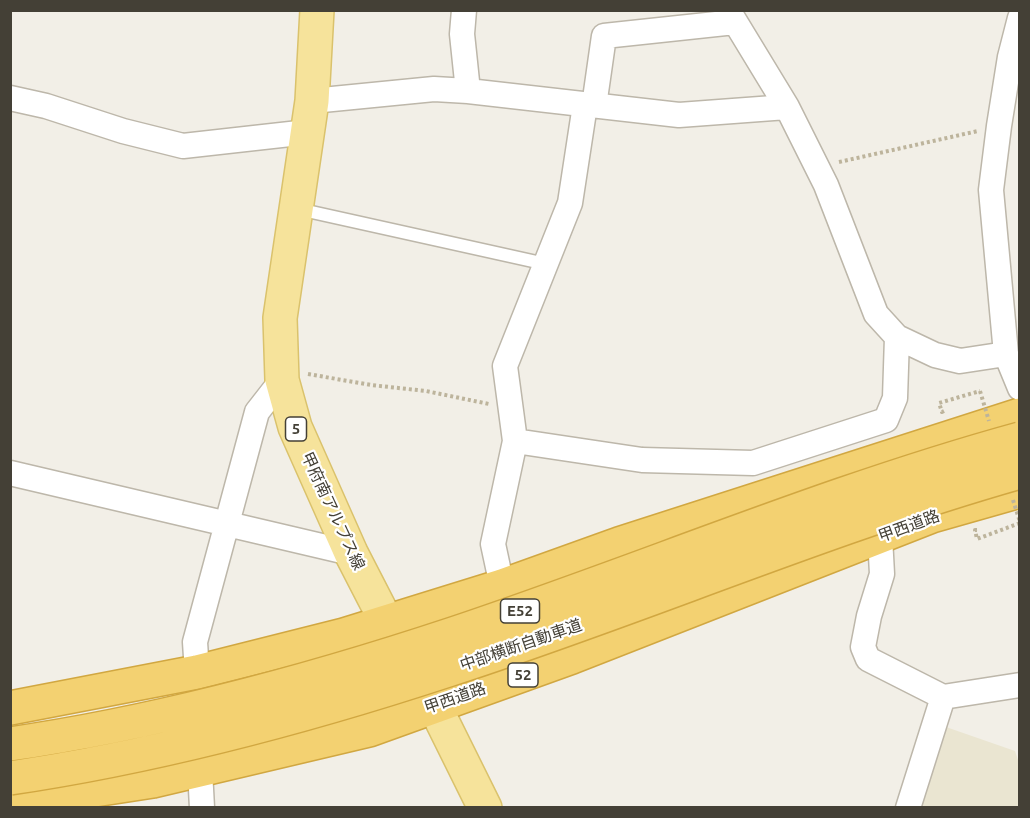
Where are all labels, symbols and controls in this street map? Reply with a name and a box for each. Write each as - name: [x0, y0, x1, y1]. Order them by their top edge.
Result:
- road number: 5: [286, 417, 306, 441]
- street label: 甲府南アルプス線: [297, 449, 369, 573]
- street label: 甲西道路: [876, 506, 942, 546]
- road number: E52: [500, 599, 540, 623]
- street label: 中部横断自動車道: [457, 615, 585, 675]
- road number: 52: [508, 663, 538, 687]
- street label: 甲西道路: [422, 679, 488, 717]

